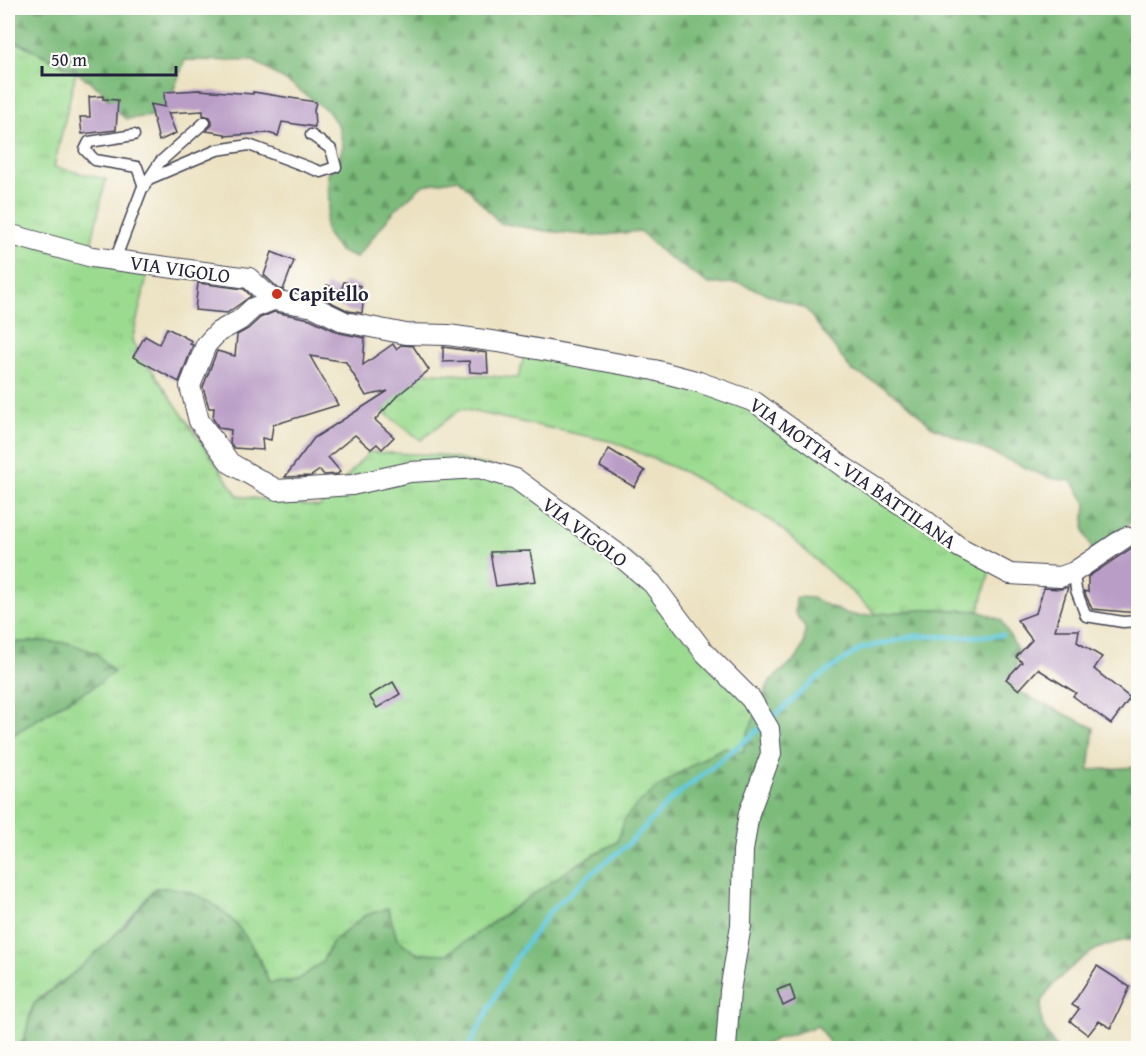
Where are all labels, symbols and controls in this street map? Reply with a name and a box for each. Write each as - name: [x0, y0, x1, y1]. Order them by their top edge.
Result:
- scale bar: [42, 39, 176, 77]
- text: 50 m: [51, 46, 87, 73]
- street label: VIA VIGOLO: [128, 247, 232, 290]
- place label: Capitello: [289, 279, 369, 308]
- marker: Capitello: [270, 287, 284, 301]
- street label: VIA MOTTA - VIA BATTILANA: [744, 390, 963, 555]
- street label: VIA VIGOLO: [536, 490, 634, 574]

